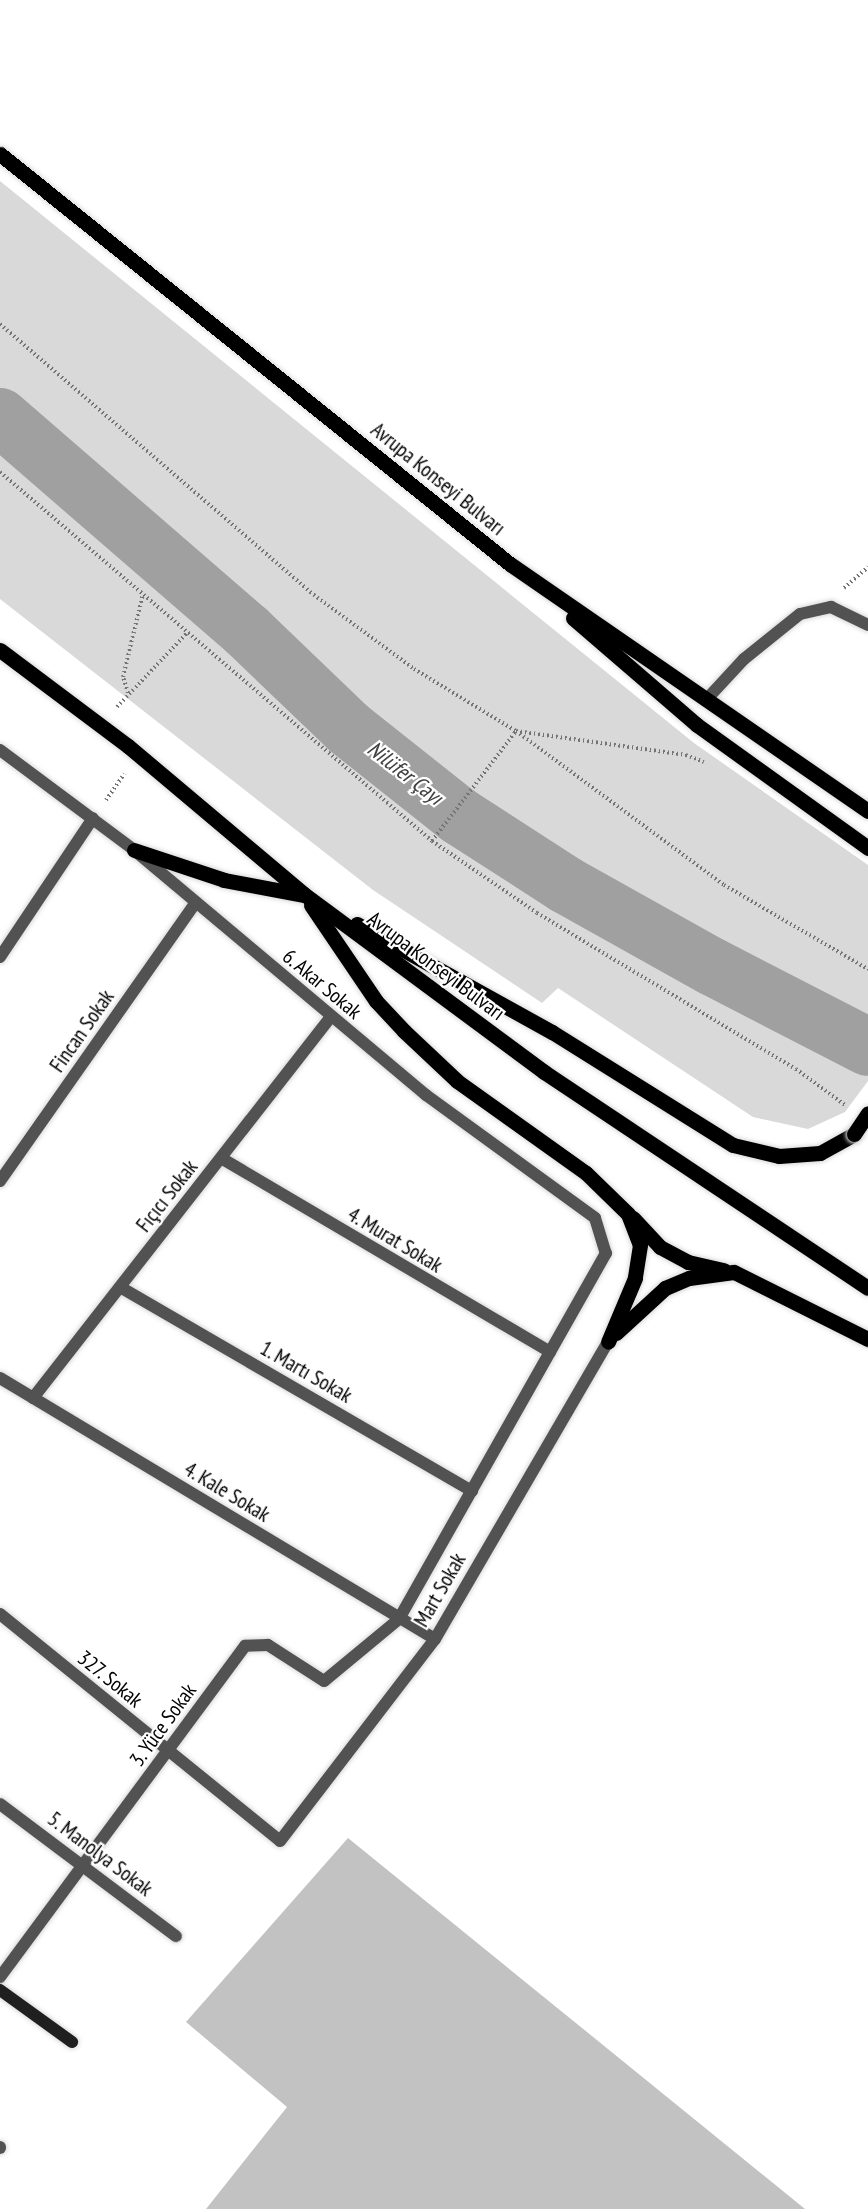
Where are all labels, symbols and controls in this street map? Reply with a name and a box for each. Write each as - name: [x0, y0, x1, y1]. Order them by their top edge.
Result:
- street label: Avrupa Konseyi Bulvarı: [366, 417, 510, 541]
- water label: Nilüfer Çayı: [362, 735, 448, 811]
- street label: Avrupa Konseyi Bulvarı: [362, 906, 510, 1026]
- street label: 6. Akar Sokak: [277, 943, 367, 1025]
- street label: Fincan Sokak: [45, 985, 119, 1077]
- street label: Fıçıcı Sokak: [131, 1155, 203, 1237]
- street label: 4. Murat Sokak: [343, 1202, 447, 1278]
- street label: 1. Martı Sokak: [255, 1335, 357, 1409]
- street label: 4. Kale Sokak: [179, 1456, 275, 1528]
- street label: Mart Sokak: [409, 1549, 471, 1631]
- street label: 327. Sokak: [72, 1645, 148, 1713]
- street label: 3. Yüce Sokak: [124, 1678, 202, 1772]
- street label: 5. Manolya Sokak: [42, 1806, 158, 1902]

